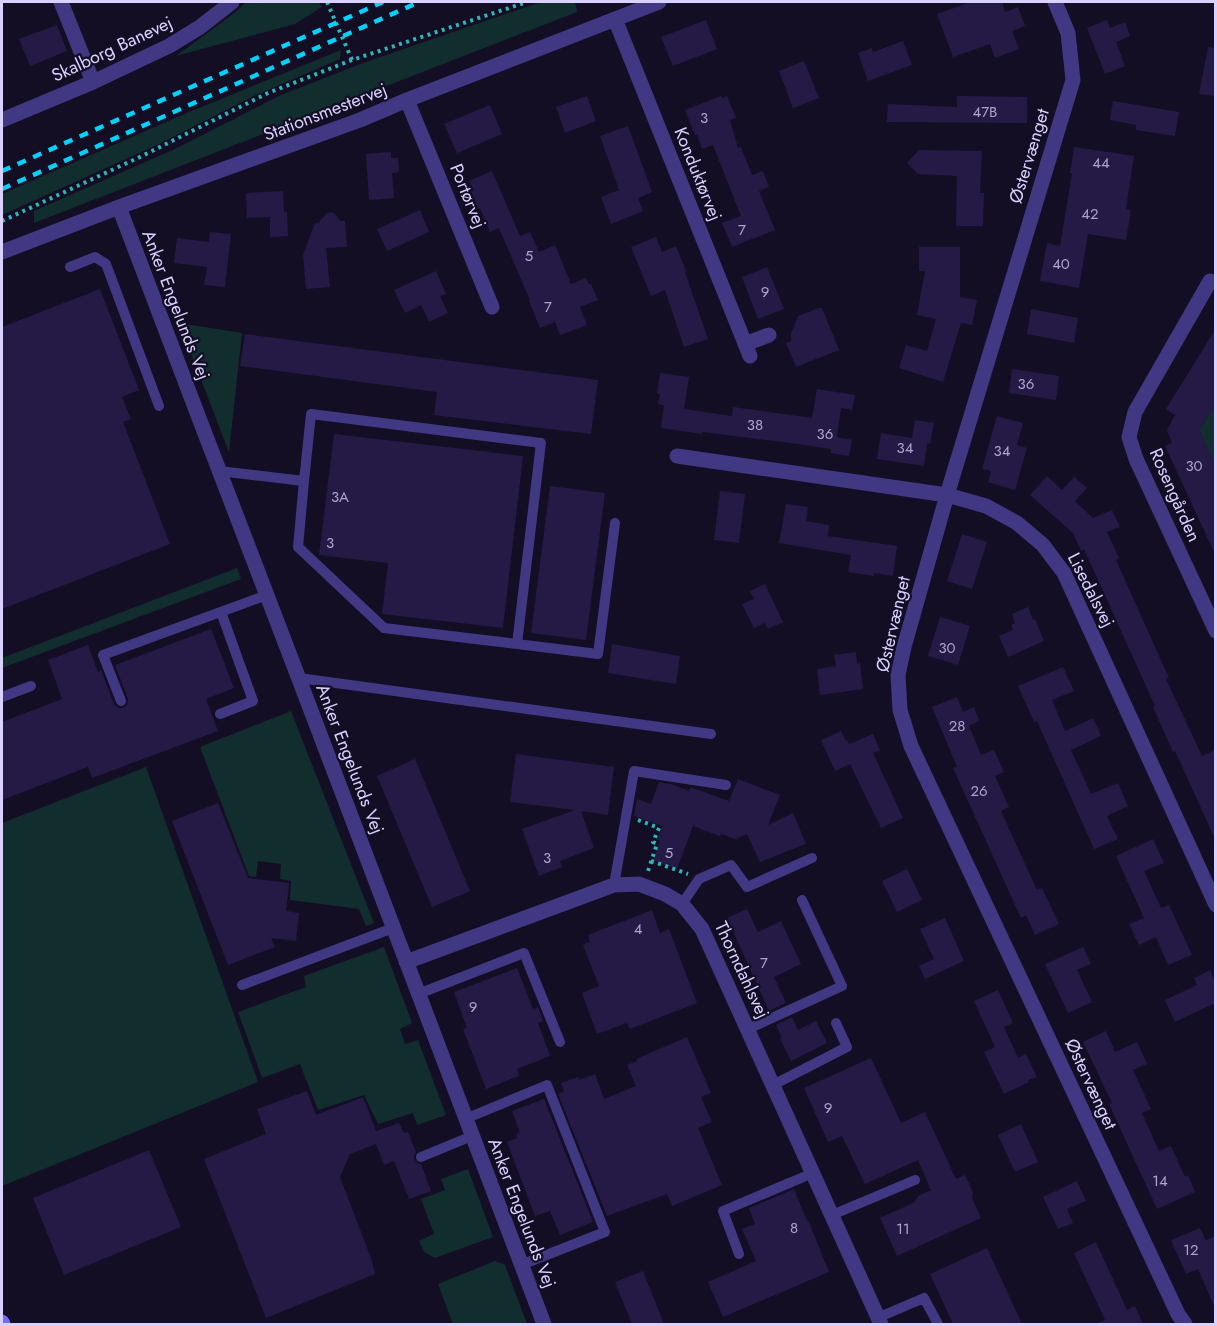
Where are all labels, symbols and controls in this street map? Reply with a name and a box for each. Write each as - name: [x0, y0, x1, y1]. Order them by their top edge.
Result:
- street label: Skalborg Banevej: [47, 10, 177, 88]
- street label: Stationsmestervej: [259, 76, 391, 148]
- house number: 47B: [973, 101, 998, 123]
- street label: Østervænget: [1002, 105, 1056, 207]
- house number: 3: [700, 107, 708, 129]
- street label: Konduktørvej: [667, 123, 729, 225]
- house number: 44: [1092, 152, 1110, 174]
- street label: Portørvej: [443, 160, 493, 232]
- house number: 42: [1081, 203, 1099, 225]
- house number: 7: [738, 219, 746, 241]
- street label: Anker Engelunds Vej: [135, 226, 217, 384]
- house number: 5: [525, 245, 533, 267]
- house number: 40: [1052, 253, 1070, 275]
- house number: 9: [761, 281, 769, 303]
- house number: 7: [544, 296, 552, 318]
- house number: 36: [1018, 373, 1034, 395]
- house number: 38: [747, 414, 763, 436]
- house number: 36: [817, 423, 833, 445]
- house number: 34: [897, 437, 914, 459]
- house number: 34: [994, 440, 1011, 462]
- street label: Rosengården: [1143, 444, 1207, 546]
- house number: 30: [1185, 455, 1203, 477]
- house number: 3A: [331, 486, 349, 508]
- house number: 3: [326, 532, 334, 554]
- street label: Lisedalsvej: [1061, 548, 1121, 632]
- street label: Østervænget: [869, 573, 917, 675]
- house number: 30: [938, 637, 956, 659]
- street label: Anker Engelunds Vej: [309, 680, 391, 838]
- house number: 28: [949, 715, 965, 737]
- house number: 26: [970, 780, 988, 802]
- house number: 5: [665, 842, 673, 864]
- house number: 3: [543, 847, 551, 869]
- street label: Thorndahlsvej: [708, 917, 776, 1023]
- house number: 4: [634, 918, 643, 940]
- house number: 7: [760, 952, 768, 974]
- house number: 9: [469, 996, 477, 1018]
- street label: Østervænget: [1059, 1034, 1124, 1134]
- house number: 9: [824, 1097, 832, 1119]
- street label: Anker Engelunds Vej: [481, 1134, 563, 1292]
- house number: 14: [1152, 1170, 1168, 1192]
- house number: 8: [790, 1217, 798, 1239]
- house number: 11: [896, 1218, 910, 1240]
- house number: 12: [1183, 1239, 1199, 1261]

